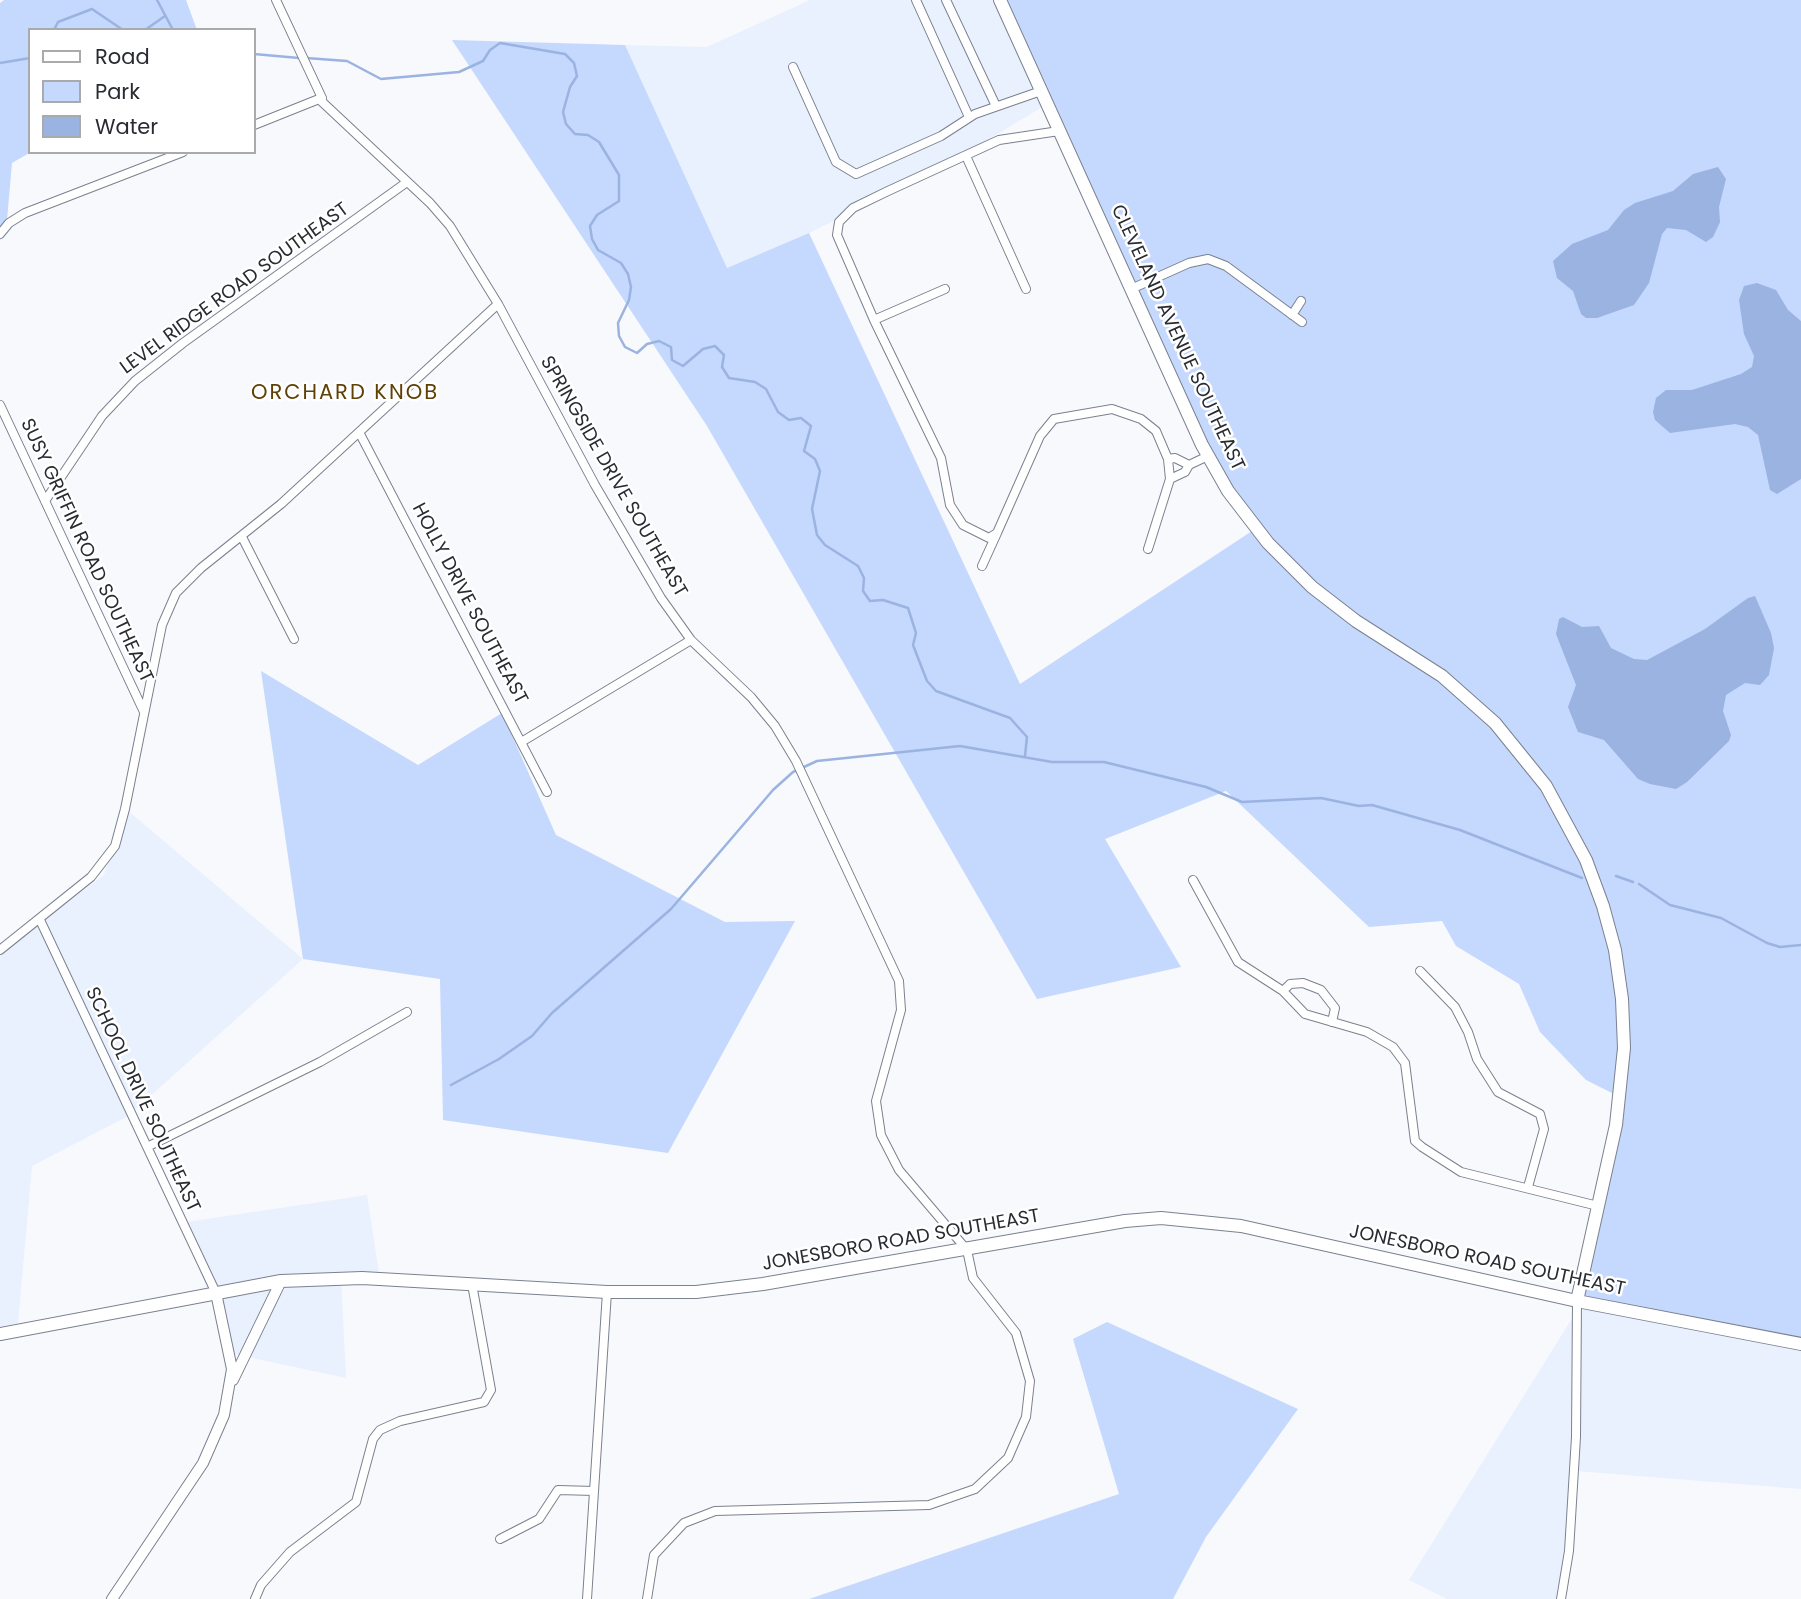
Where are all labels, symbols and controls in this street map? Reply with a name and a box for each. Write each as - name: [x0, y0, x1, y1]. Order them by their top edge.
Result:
- legend: [28, 28, 256, 154]
- text: Road: [95, 42, 150, 71]
- text: Park: [95, 77, 140, 106]
- text: Water: [95, 112, 158, 141]
- street label: LEVEL RIDGE ROAD SOUTHEAST: [116, 198, 354, 380]
- street label: CLEVELAND AVENUE SOUTHEAST: [1105, 201, 1249, 475]
- street label: SPRINGSIDE DRIVE SOUTHEAST: [535, 353, 691, 601]
- district label: ORCHARD KNOB: [252, 381, 438, 407]
- street label: SUSY GRIFFIN ROAD SOUTHEAST: [15, 415, 157, 687]
- street label: HOLLY DRIVE SOUTHEAST: [406, 500, 532, 708]
- street label: SCHOOL DRIVE SOUTHEAST: [80, 984, 204, 1216]
- street label: JONESBORO ROAD SOUTHEAST: [760, 1205, 1042, 1277]
- street label: JONESBORO ROAD SOUTHEAST: [1347, 1221, 1627, 1301]

